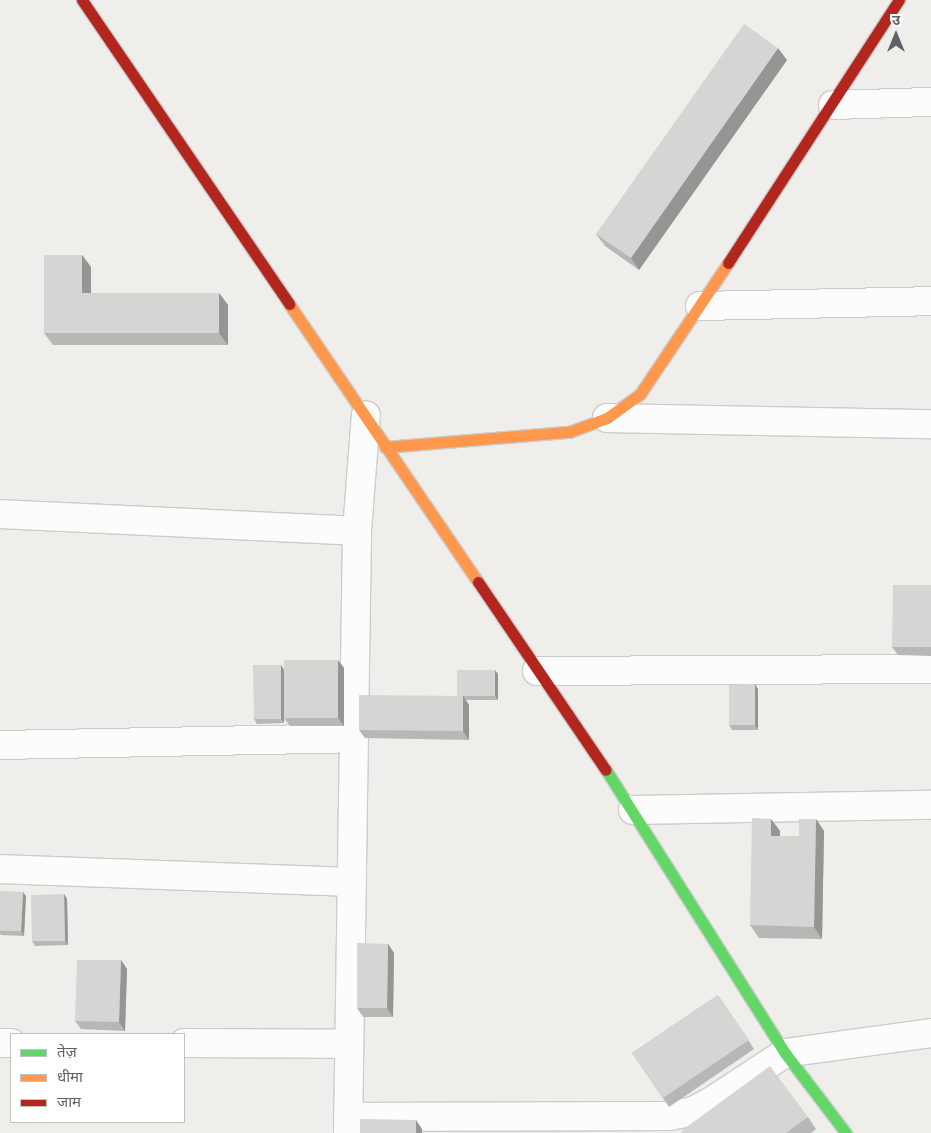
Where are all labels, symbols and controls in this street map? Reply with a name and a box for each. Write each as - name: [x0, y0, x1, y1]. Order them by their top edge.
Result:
- north arrow: [871, 10, 921, 60]
- text: उ: [892, 12, 900, 28]
- legend: [10, 1033, 185, 1123]
- text: तेज़: [57, 1043, 77, 1061]
- text: धीमा: [57, 1068, 83, 1086]
- text: जाम: [57, 1093, 81, 1111]

